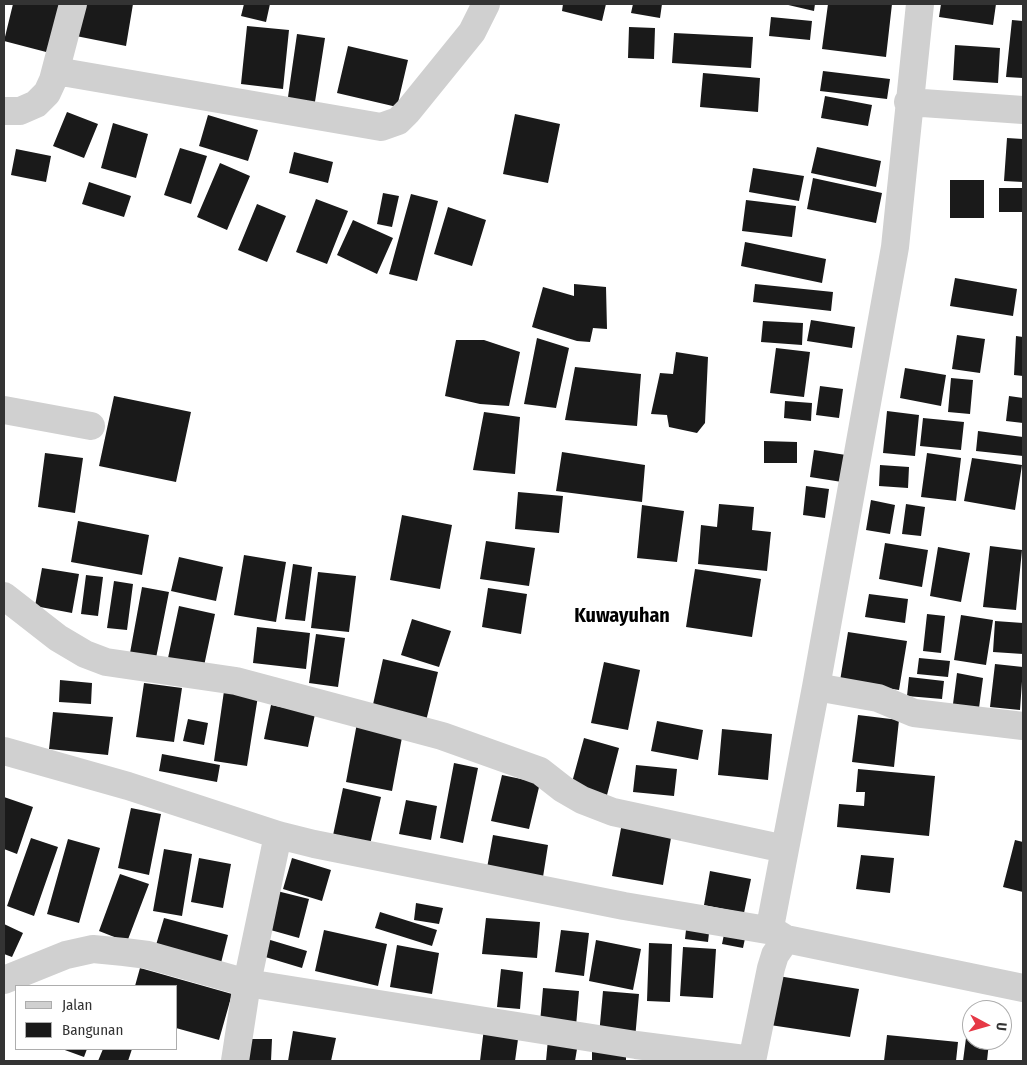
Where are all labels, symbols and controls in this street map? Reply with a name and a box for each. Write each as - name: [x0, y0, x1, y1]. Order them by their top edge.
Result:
- district label: Kuwayuhan: [574, 604, 670, 628]
- legend: [15, 985, 178, 1050]
- text: Jalan: [62, 996, 92, 1014]
- north arrow: [962, 1000, 1012, 1050]
- text: Bangunan: [62, 1021, 123, 1039]
- text: U: [993, 1022, 1010, 1031]

